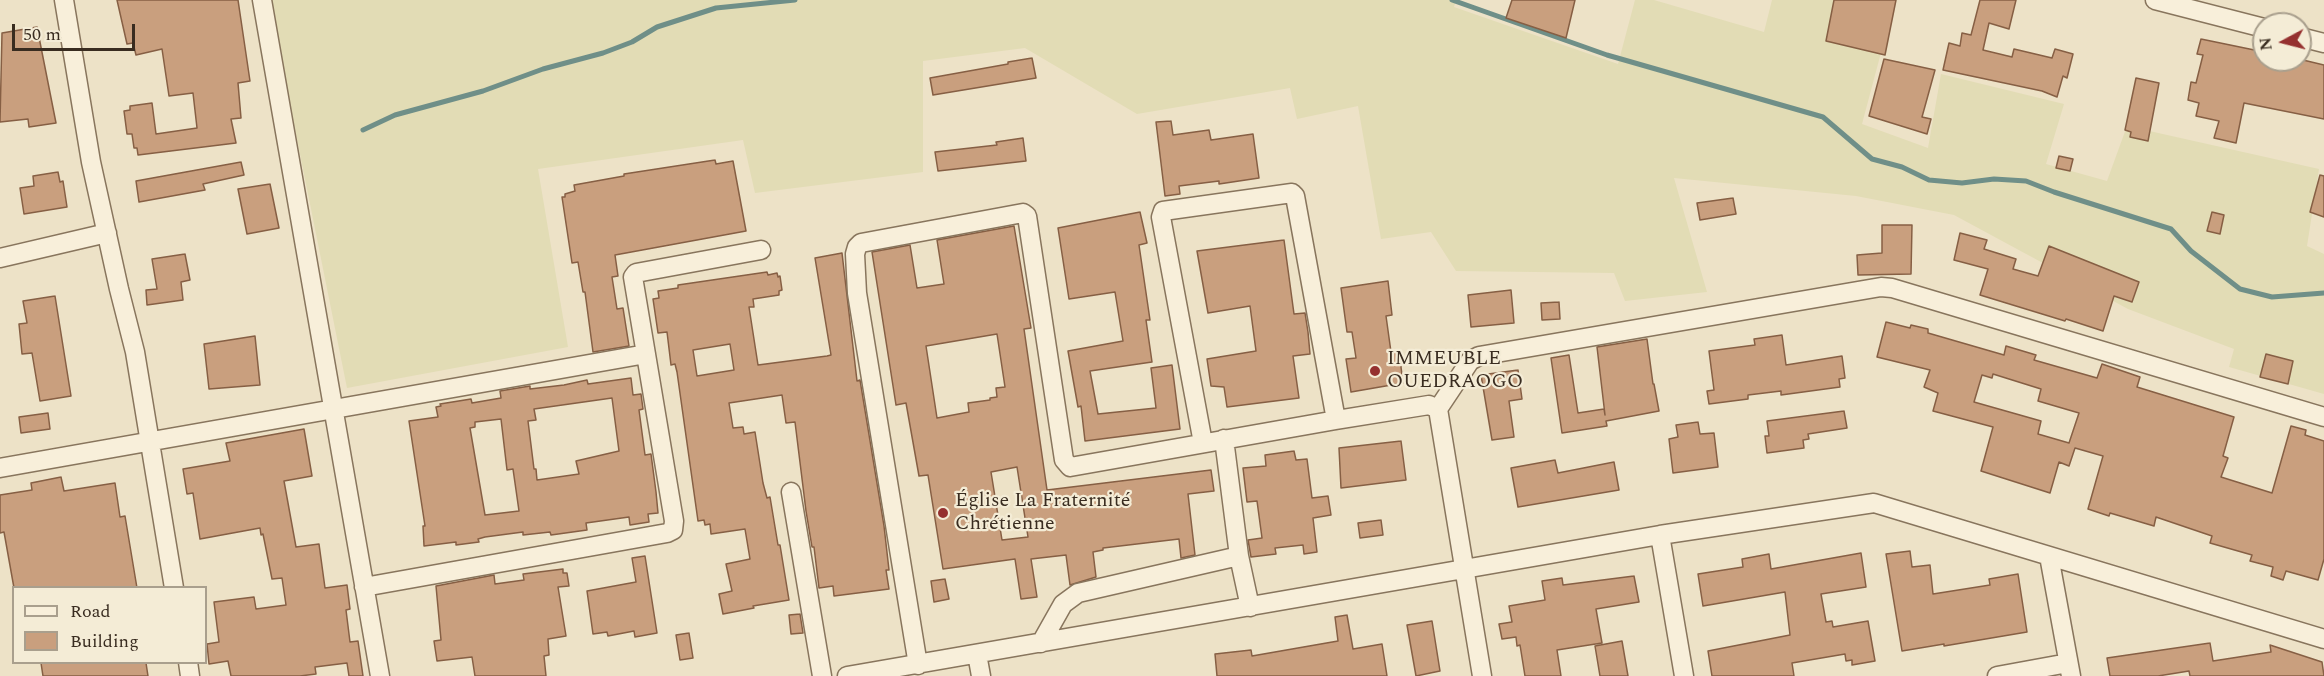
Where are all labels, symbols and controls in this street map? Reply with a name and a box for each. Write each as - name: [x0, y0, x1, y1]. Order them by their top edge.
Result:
- scale bar: [15, 12, 138, 50]
- north arrow: [2252, 12, 2312, 72]
- text: 50 m: [23, 21, 61, 48]
- text: N: [2253, 36, 2279, 52]
- place label: IMMEUBLE OUEDRAOGO: [1387, 348, 1523, 395]
- marker: IMMEUBLE OUEDRAOGO: [1368, 364, 1382, 378]
- place label: Église La Fraternité Chrétienne: [955, 490, 1130, 537]
- marker: Église La Fraternité Chrétienne: [936, 506, 950, 520]
- legend: [12, 586, 207, 664]
- text: Road: [70, 598, 111, 625]
- text: Building: [70, 628, 139, 655]

